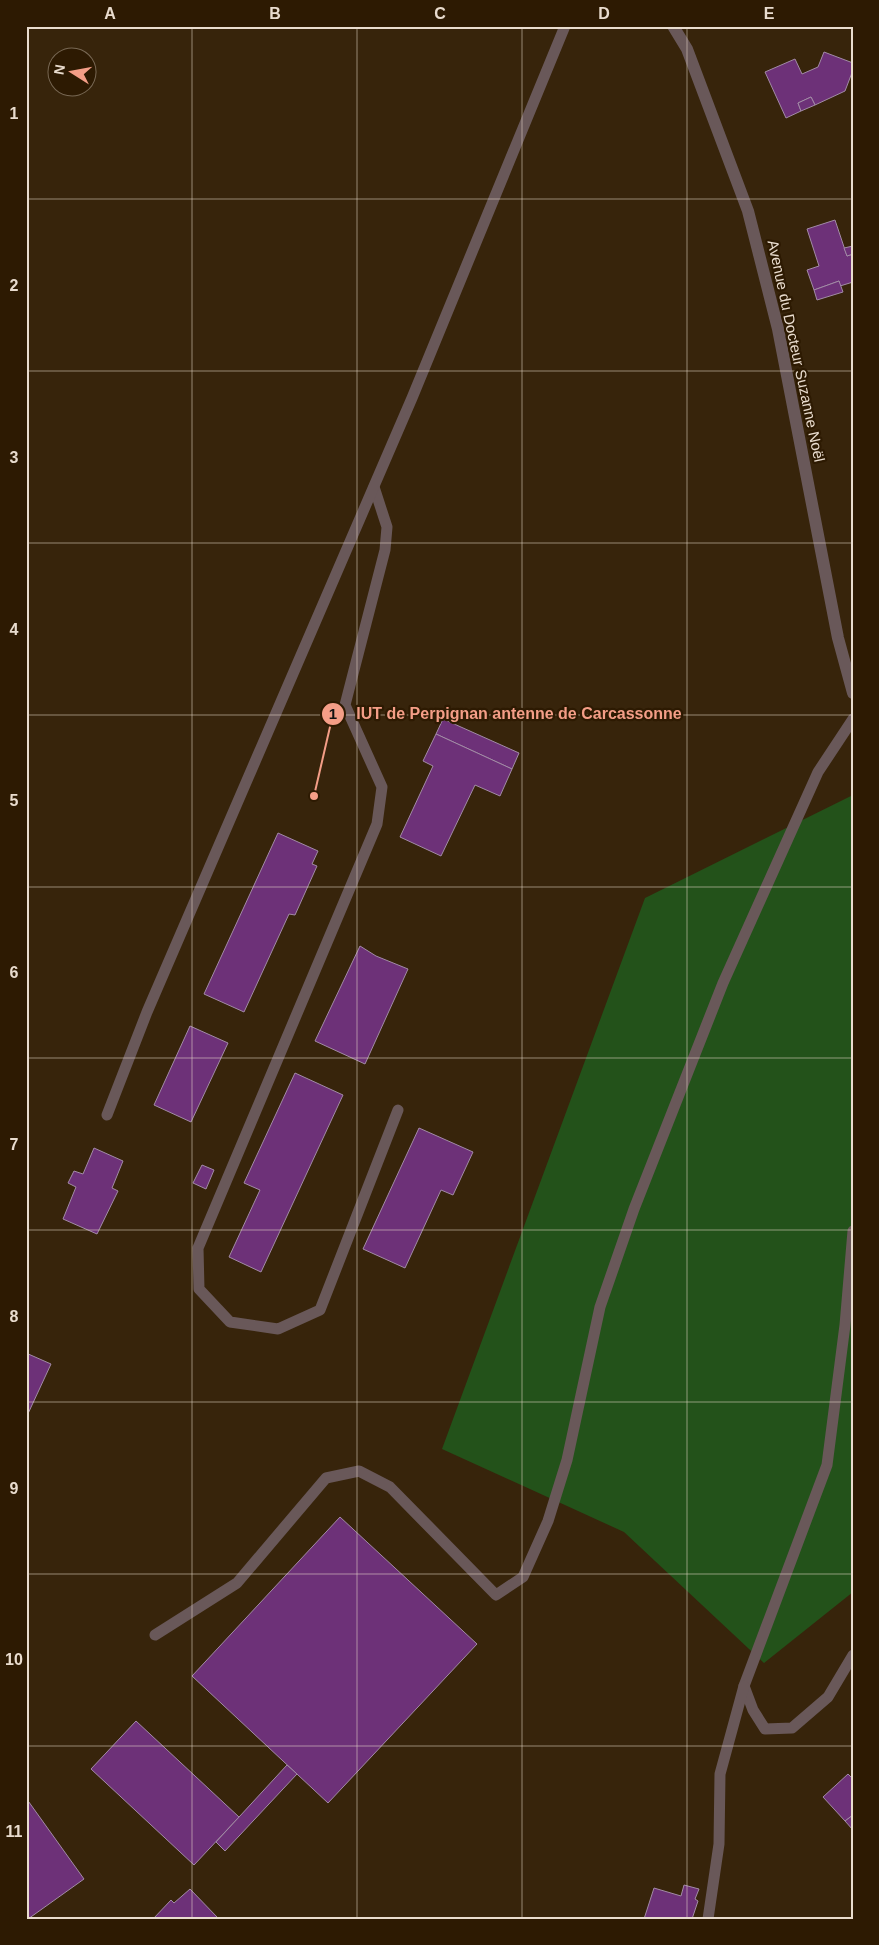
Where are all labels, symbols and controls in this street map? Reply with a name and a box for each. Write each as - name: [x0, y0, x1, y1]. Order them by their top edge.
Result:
- text: A: [104, 5, 116, 22]
- text: B: [269, 5, 281, 22]
- text: C: [434, 5, 446, 22]
- text: D: [598, 5, 610, 22]
- text: E: [764, 5, 775, 22]
- north arrow: [48, 48, 98, 98]
- text: N: [50, 63, 68, 76]
- text: 1: [10, 105, 19, 122]
- street label: Avenue du Docteur Suzanne Noël: [765, 238, 828, 463]
- text: 2: [10, 277, 19, 294]
- text: 3: [10, 449, 19, 466]
- text: 4: [10, 621, 19, 638]
- callout: IUT de Perpignan antenne de Carcassonne: [321, 698, 691, 729]
- text: 1: [329, 705, 337, 722]
- text: IUT de Perpignan antenne de Carcassonne: [356, 705, 682, 722]
- text: 5: [10, 792, 19, 809]
- text: 6: [10, 964, 19, 981]
- text: 7: [10, 1136, 19, 1153]
- text: 8: [10, 1308, 19, 1325]
- text: 9: [10, 1480, 19, 1497]
- text: 10: [5, 1651, 23, 1668]
- text: 11: [6, 1823, 23, 1840]

